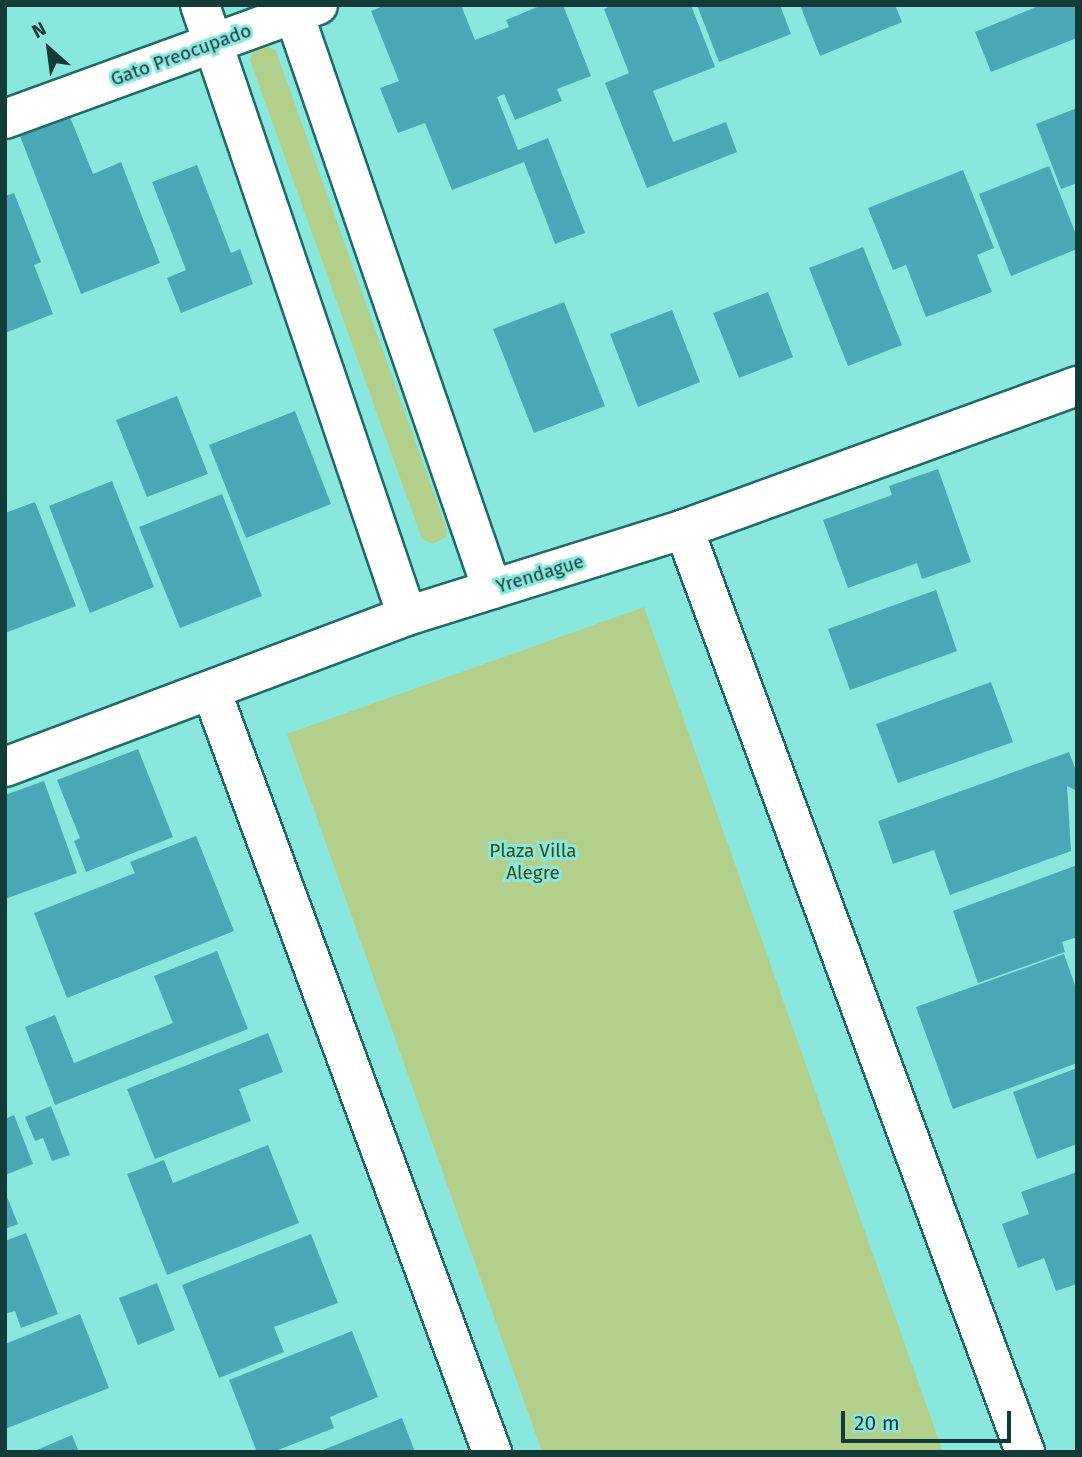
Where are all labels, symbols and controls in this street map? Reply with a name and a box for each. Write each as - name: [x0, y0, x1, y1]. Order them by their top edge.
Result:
- north arrow: [14, 14, 84, 84]
- text: N: [28, 17, 50, 43]
- street label: Gato Preocupado: [108, 19, 254, 91]
- street label: Yrendague: [493, 550, 587, 598]
- park label: Plaza Villa Alegre: [489, 840, 577, 884]
- scale bar: [844, 1398, 1014, 1442]
- text: 20 m: [854, 1410, 900, 1436]

